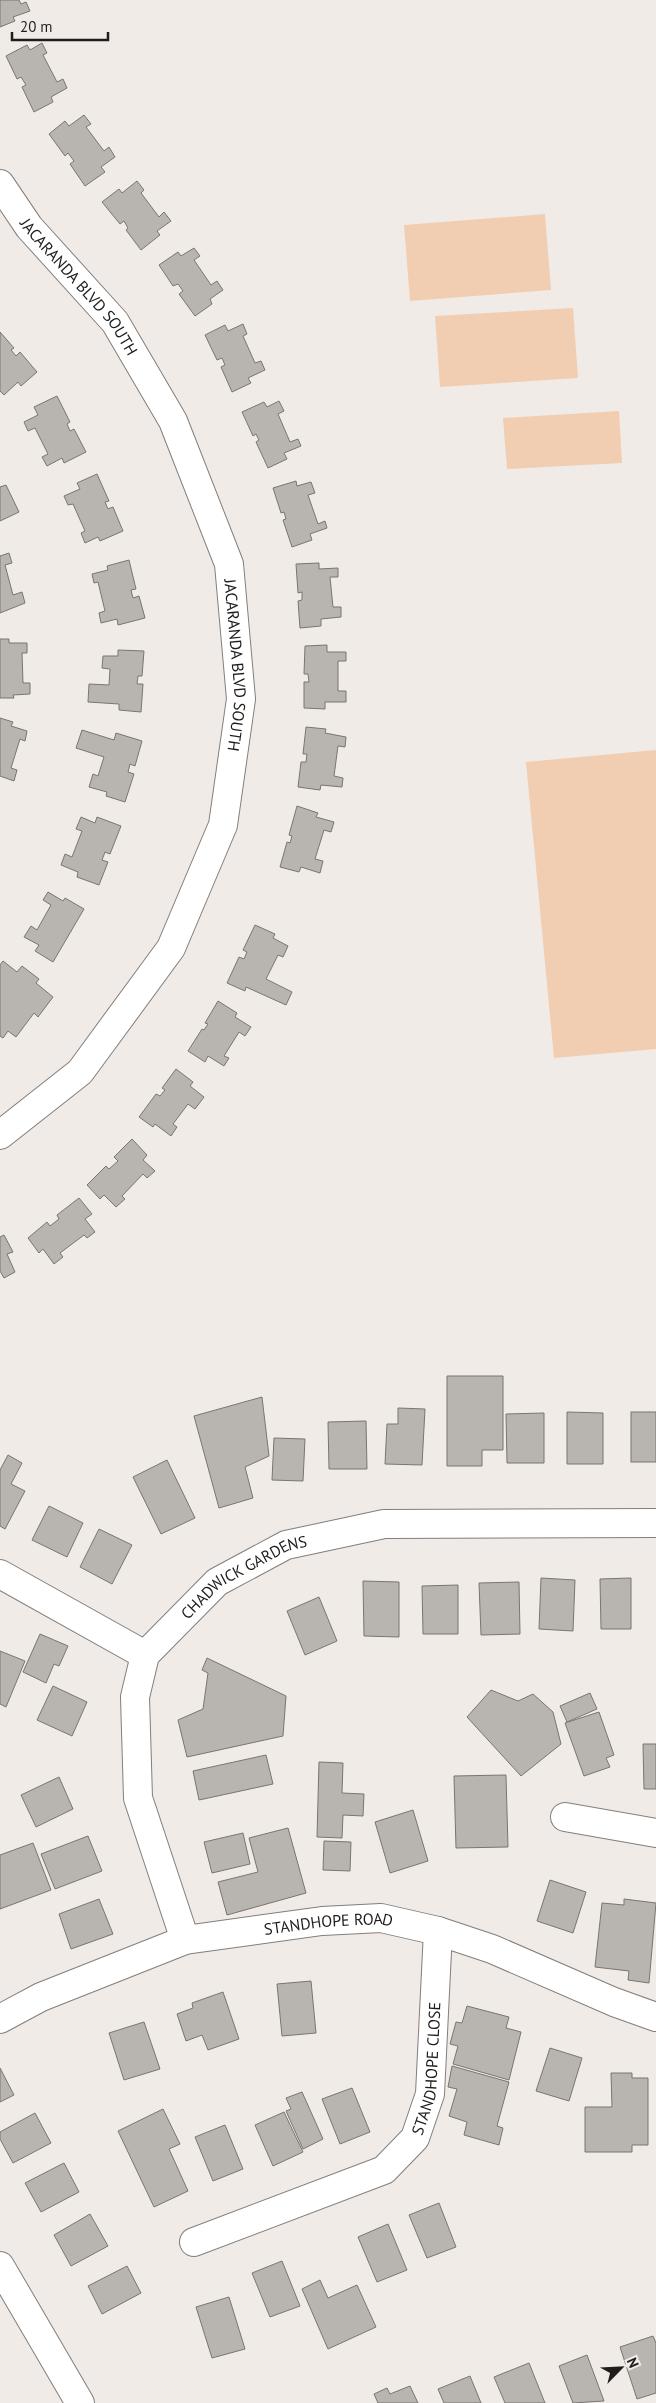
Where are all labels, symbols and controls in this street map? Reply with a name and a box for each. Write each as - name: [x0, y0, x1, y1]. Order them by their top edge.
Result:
- scale bar: [12, 10, 109, 42]
- text: 20 m: [20, 17, 53, 36]
- street label: JACARANDA BLVD SOUTH: [15, 213, 142, 359]
- street label: JACARANDA BLVD SOUTH: [220, 577, 251, 753]
- street label: CHADWICK GARDENS: [176, 1531, 309, 1623]
- street label: STANDHOPE ROAD: [263, 1908, 395, 1939]
- street label: STANDHOPE CLOSE: [407, 2001, 445, 2138]
- north arrow: [596, 2343, 646, 2393]
- text: N: [623, 2355, 643, 2371]

